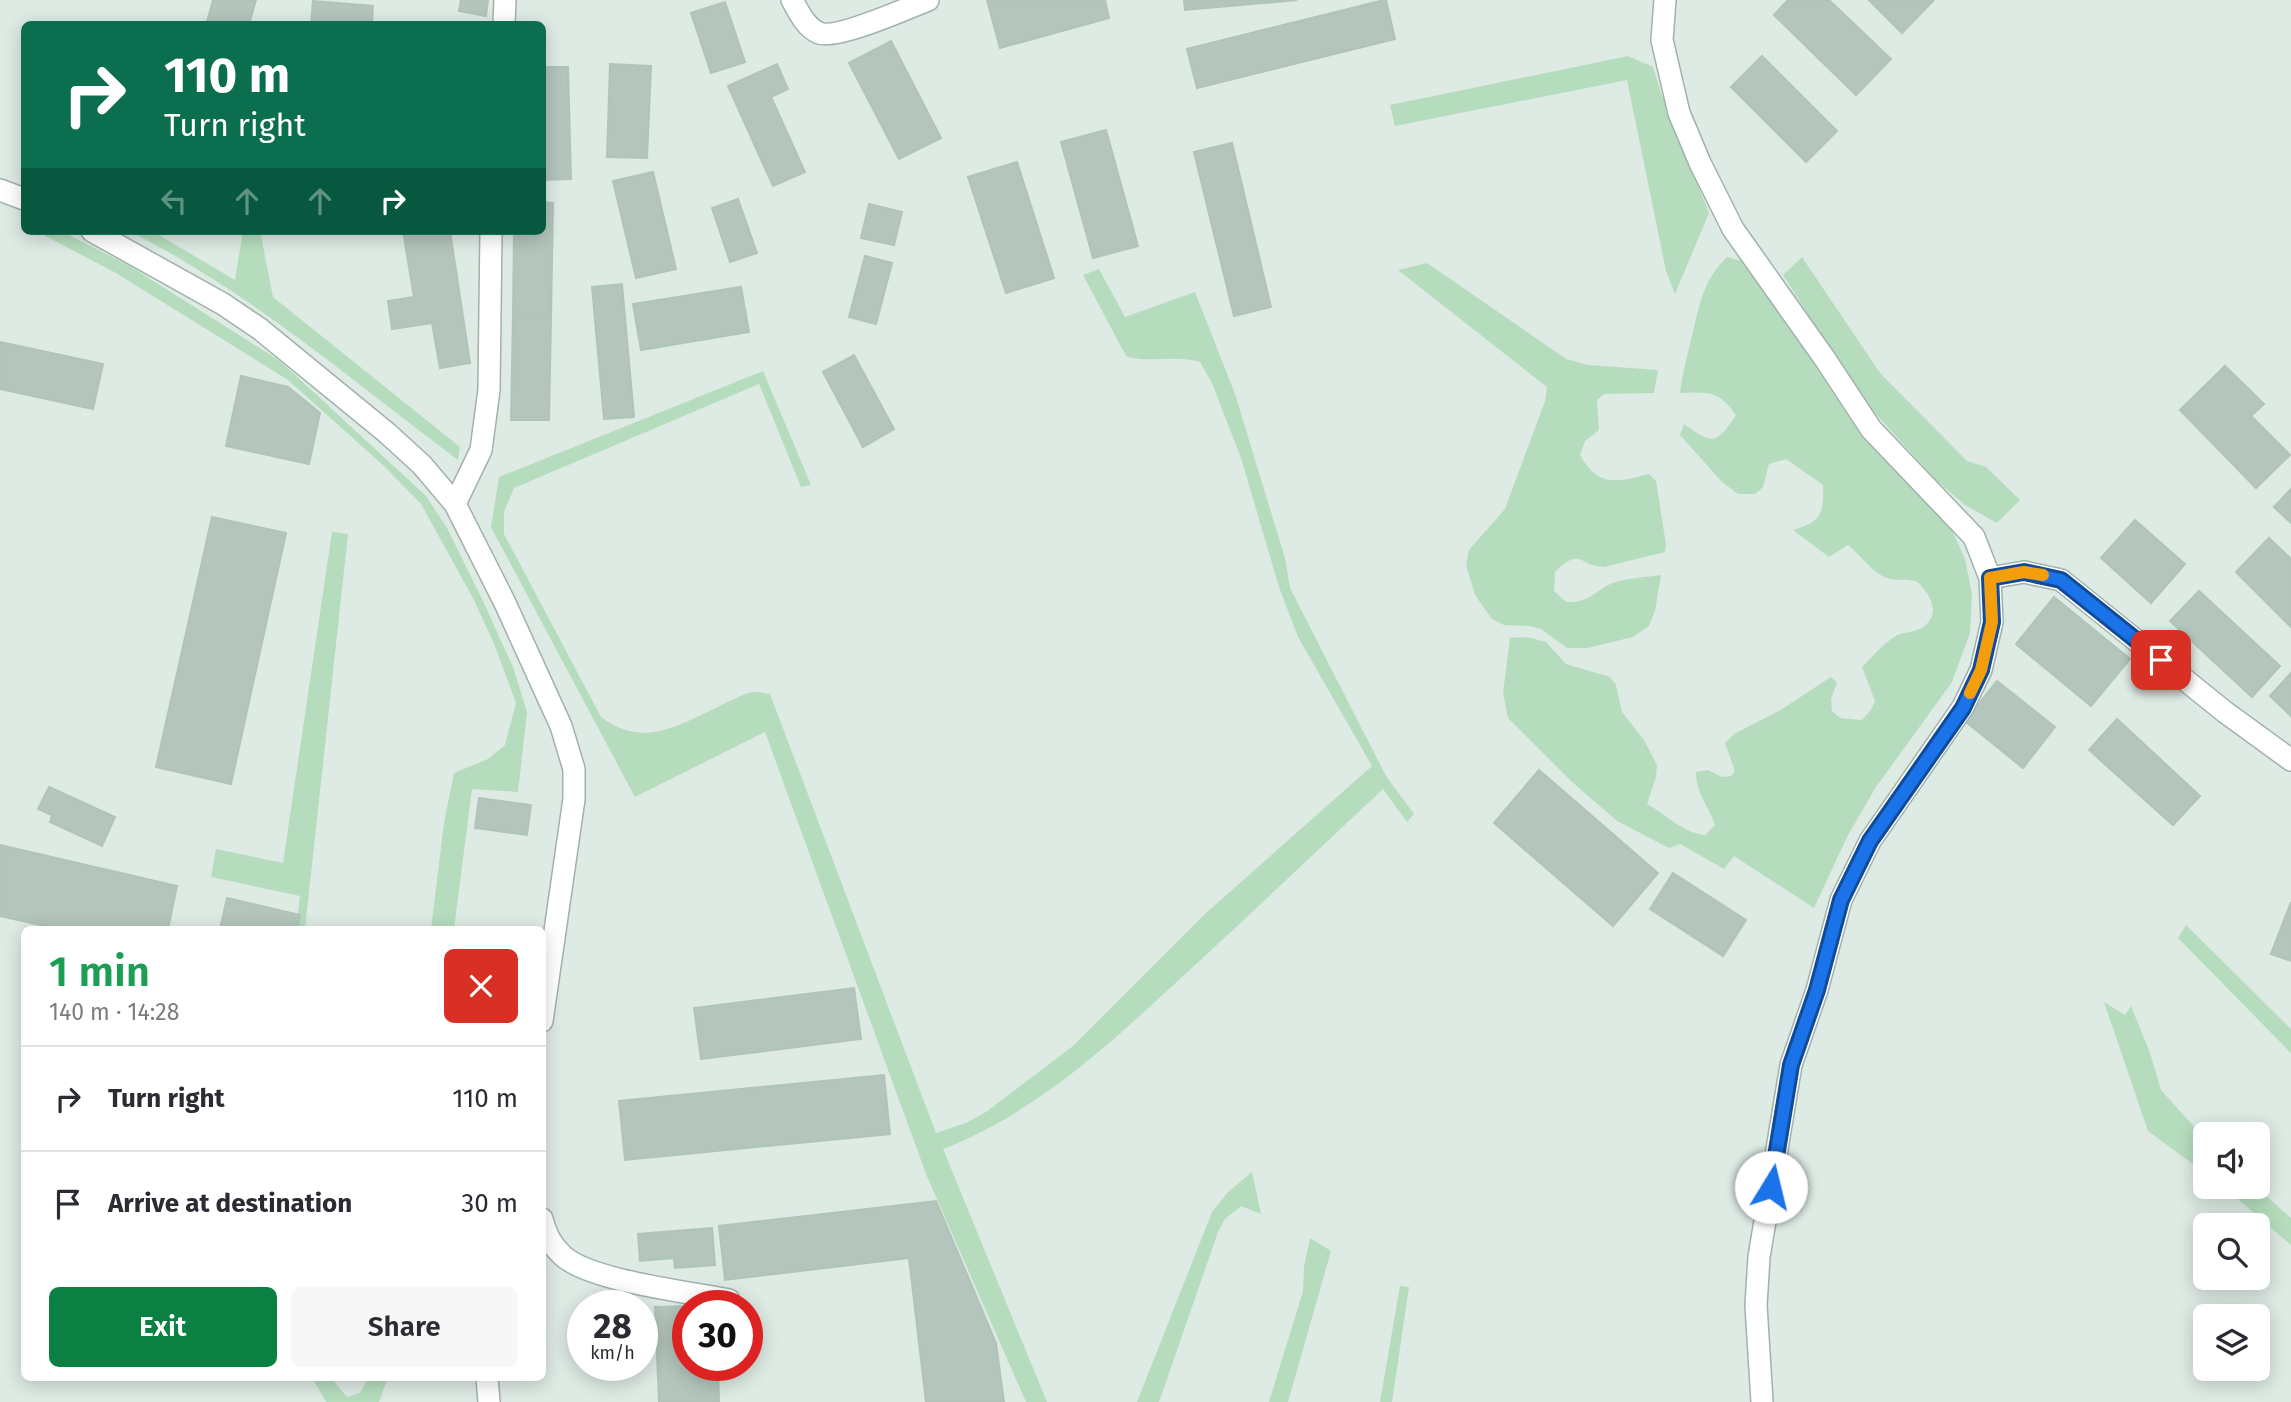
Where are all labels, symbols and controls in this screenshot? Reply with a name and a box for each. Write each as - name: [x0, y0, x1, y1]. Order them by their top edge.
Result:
- text: 110 m: [164, 46, 290, 105]
- icon: right: [49, 49, 140, 140]
- text: Turn right: [164, 106, 306, 144]
- icon: left: [155, 182, 193, 220]
- icon: ahead: [228, 182, 266, 220]
- icon: ahead: [301, 182, 339, 220]
- icon: right: [374, 182, 412, 220]
- pin: [2131, 630, 2191, 690]
- icon: arrive: [2142, 641, 2180, 679]
- text: 1 min: [49, 947, 150, 997]
- button: close: [444, 949, 518, 1023]
- text: 140 m · 14:28: [49, 998, 179, 1026]
- icon: right: [49, 1080, 87, 1118]
- text: Turn right: [108, 1083, 225, 1114]
- text: 110 m: [452, 1083, 518, 1114]
- map controls: [2193, 1122, 2270, 1381]
- button: sound: [2193, 1122, 2270, 1199]
- position arrow: [1734, 1150, 1808, 1224]
- icon: arrive: [49, 1185, 87, 1223]
- text: Arrive at destination: [108, 1188, 352, 1219]
- text: 30 m: [461, 1188, 518, 1219]
- button: search: [2193, 1213, 2270, 1290]
- button: Exit: [49, 1287, 277, 1367]
- button: Share: [291, 1287, 518, 1367]
- speed limit sign: 30: [672, 1290, 763, 1381]
- button: layers: [2193, 1304, 2270, 1381]
- text: 28: [593, 1305, 632, 1347]
- text: km/h: [590, 1342, 635, 1364]

